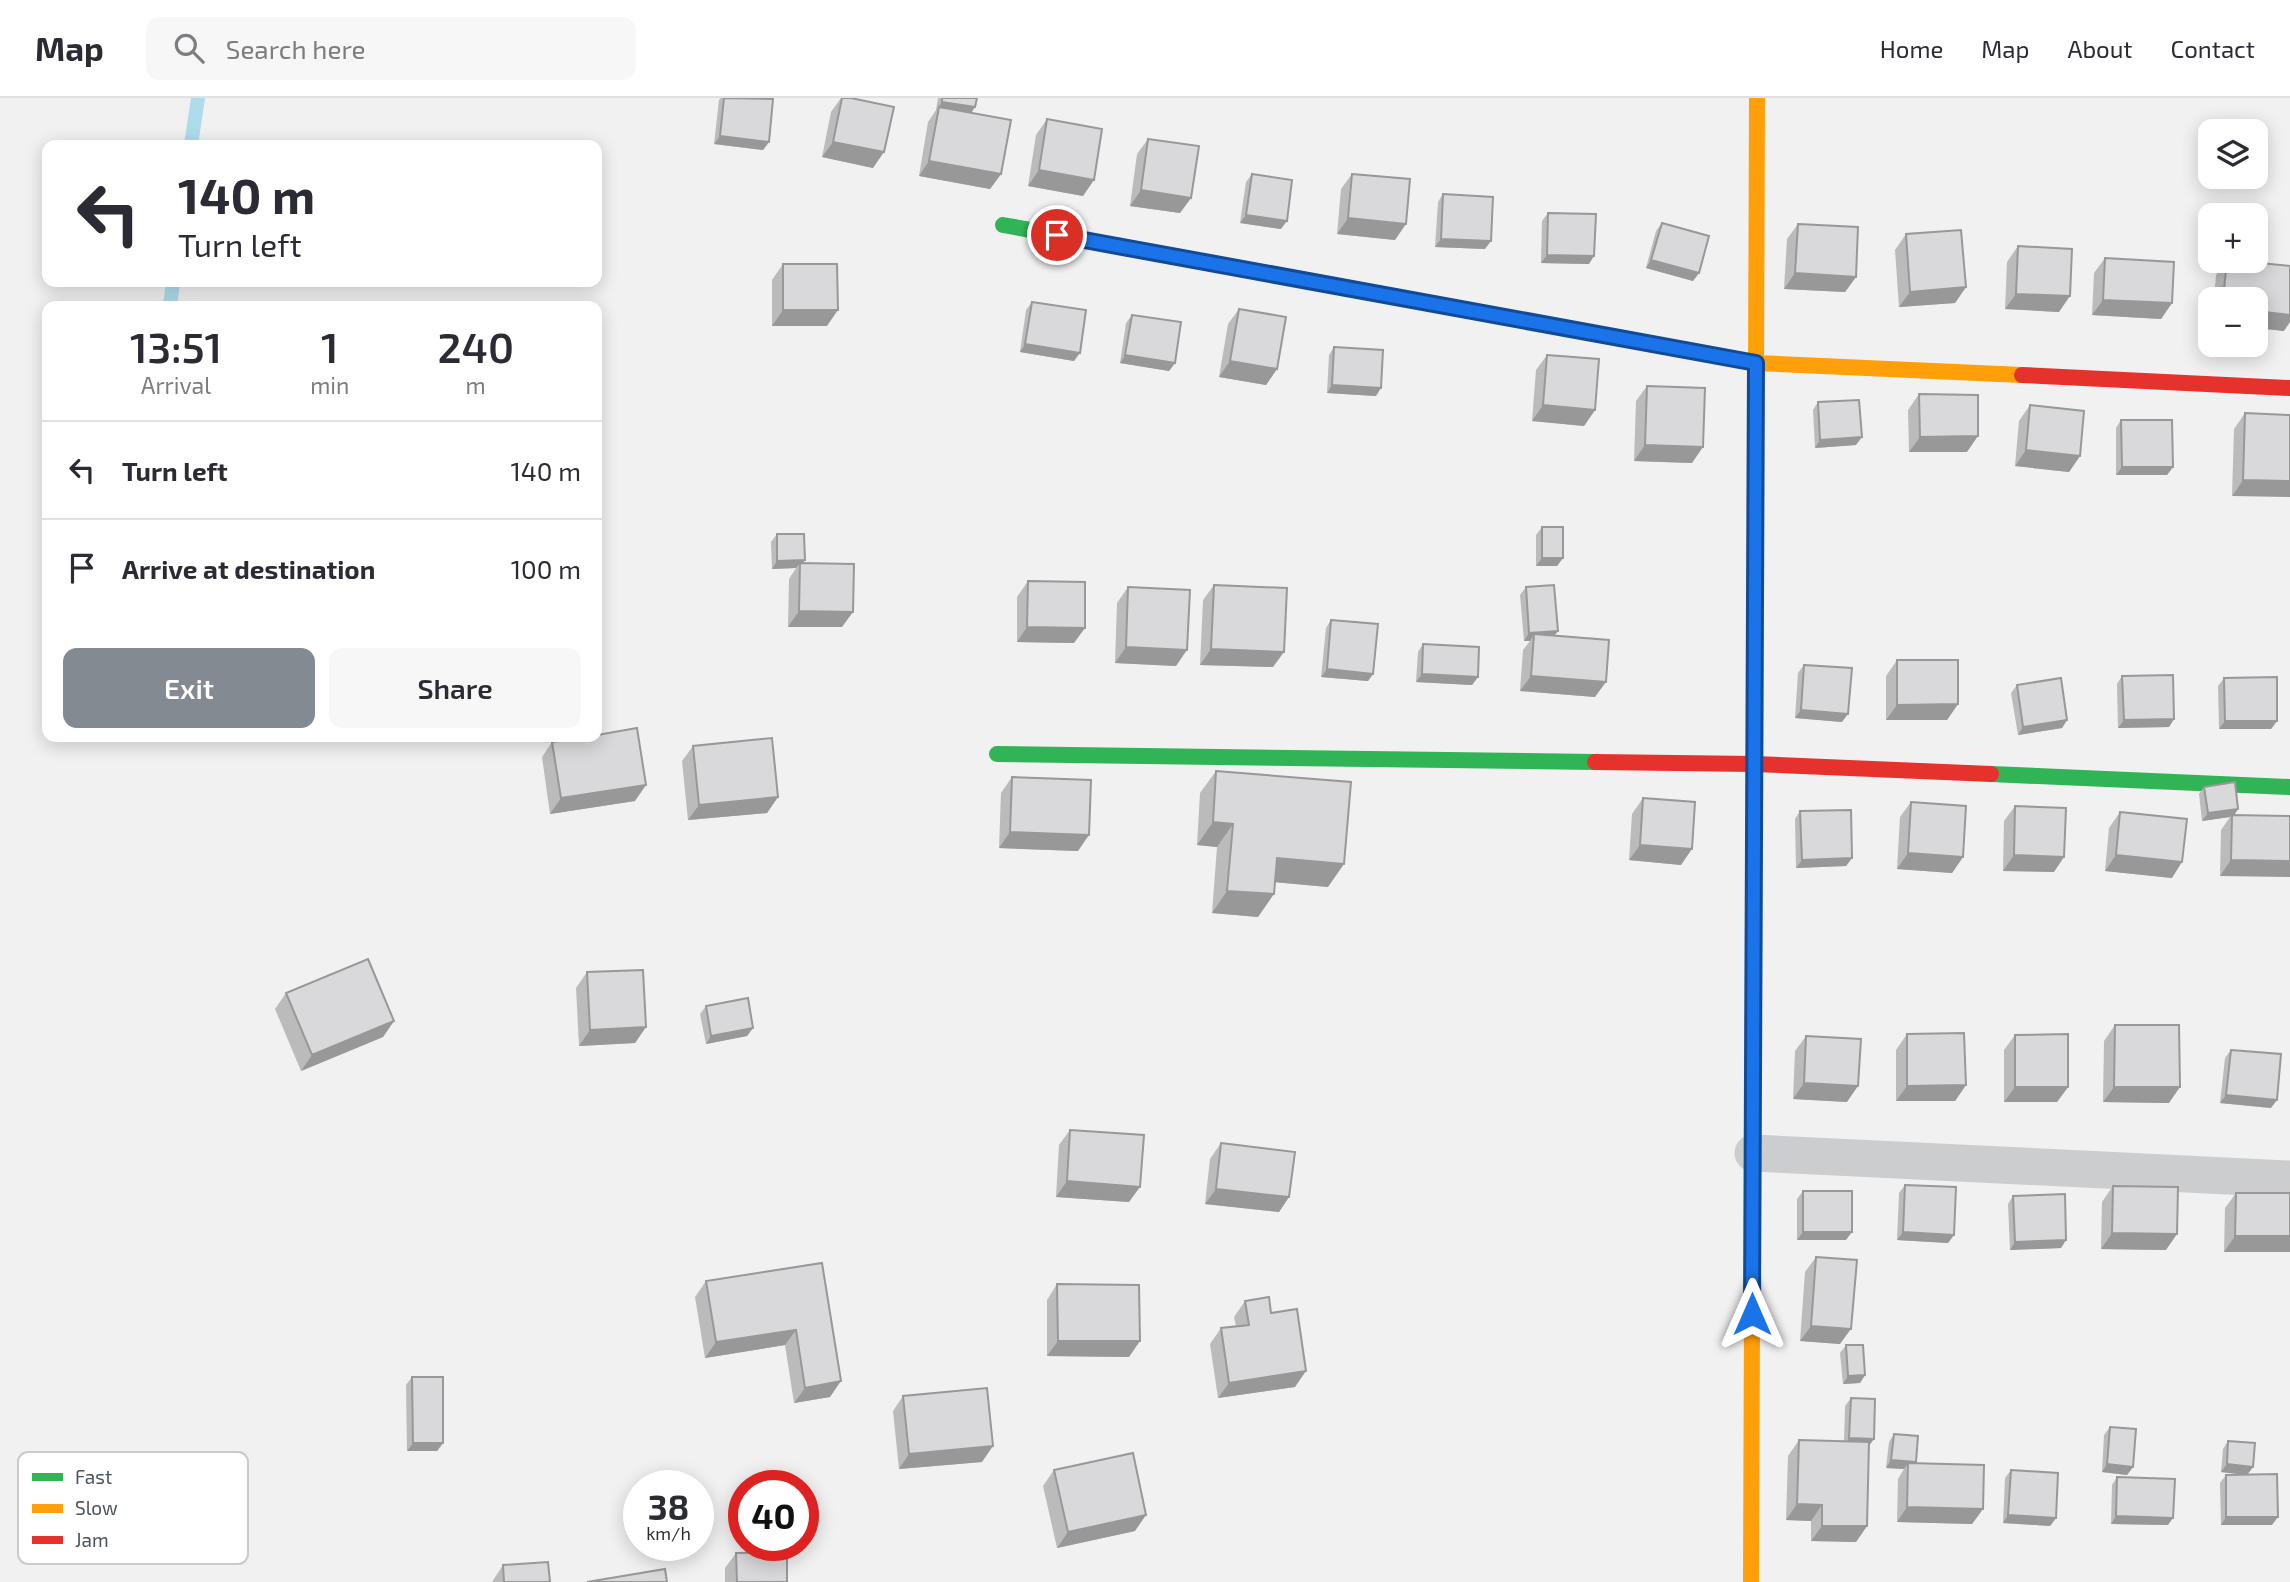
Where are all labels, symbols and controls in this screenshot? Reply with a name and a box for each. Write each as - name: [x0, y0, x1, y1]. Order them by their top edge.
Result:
- search box: [146, 17, 636, 80]
- text: Map: [35, 28, 104, 68]
- icon: search: [170, 29, 208, 67]
- text: Search here: [226, 33, 365, 64]
- text: Home: [1880, 34, 1943, 63]
- text: Map: [1981, 34, 2029, 63]
- text: About: [2067, 34, 2133, 63]
- text: Contact: [2171, 34, 2255, 63]
- map controls: [2198, 119, 2268, 357]
- button: layers: [2198, 119, 2268, 189]
- text: 140 m: [178, 165, 315, 224]
- icon: left: [63, 168, 154, 259]
- button: +: [2198, 203, 2268, 273]
- pin: [1027, 205, 1087, 265]
- icon: arrive: [1038, 216, 1076, 254]
- text: Turn left: [178, 225, 302, 263]
- button: −: [2198, 287, 2268, 357]
- text: 13:51: [130, 321, 222, 371]
- text: 1: [321, 321, 339, 371]
- text: 240: [437, 321, 514, 371]
- text: Arrival: [141, 371, 211, 399]
- text: min: [310, 371, 349, 399]
- text: m: [466, 371, 486, 399]
- icon: left: [63, 451, 101, 489]
- text: Turn left: [122, 455, 228, 486]
- text: 140 m: [510, 455, 581, 486]
- icon: arrive: [63, 549, 101, 587]
- text: Arrive at destination: [122, 553, 375, 584]
- text: 100 m: [511, 553, 581, 584]
- button: Exit: [63, 648, 315, 728]
- button: Share: [329, 648, 581, 728]
- position arrow: [1715, 1277, 1789, 1351]
- legend: [18, 1452, 248, 1564]
- text: Fast: [75, 1465, 112, 1488]
- speed limit sign: 40: [728, 1470, 819, 1561]
- text: 38: [648, 1485, 689, 1527]
- text: Slow: [75, 1496, 118, 1519]
- text: km/h: [646, 1522, 691, 1544]
- text: Jam: [75, 1528, 109, 1551]

